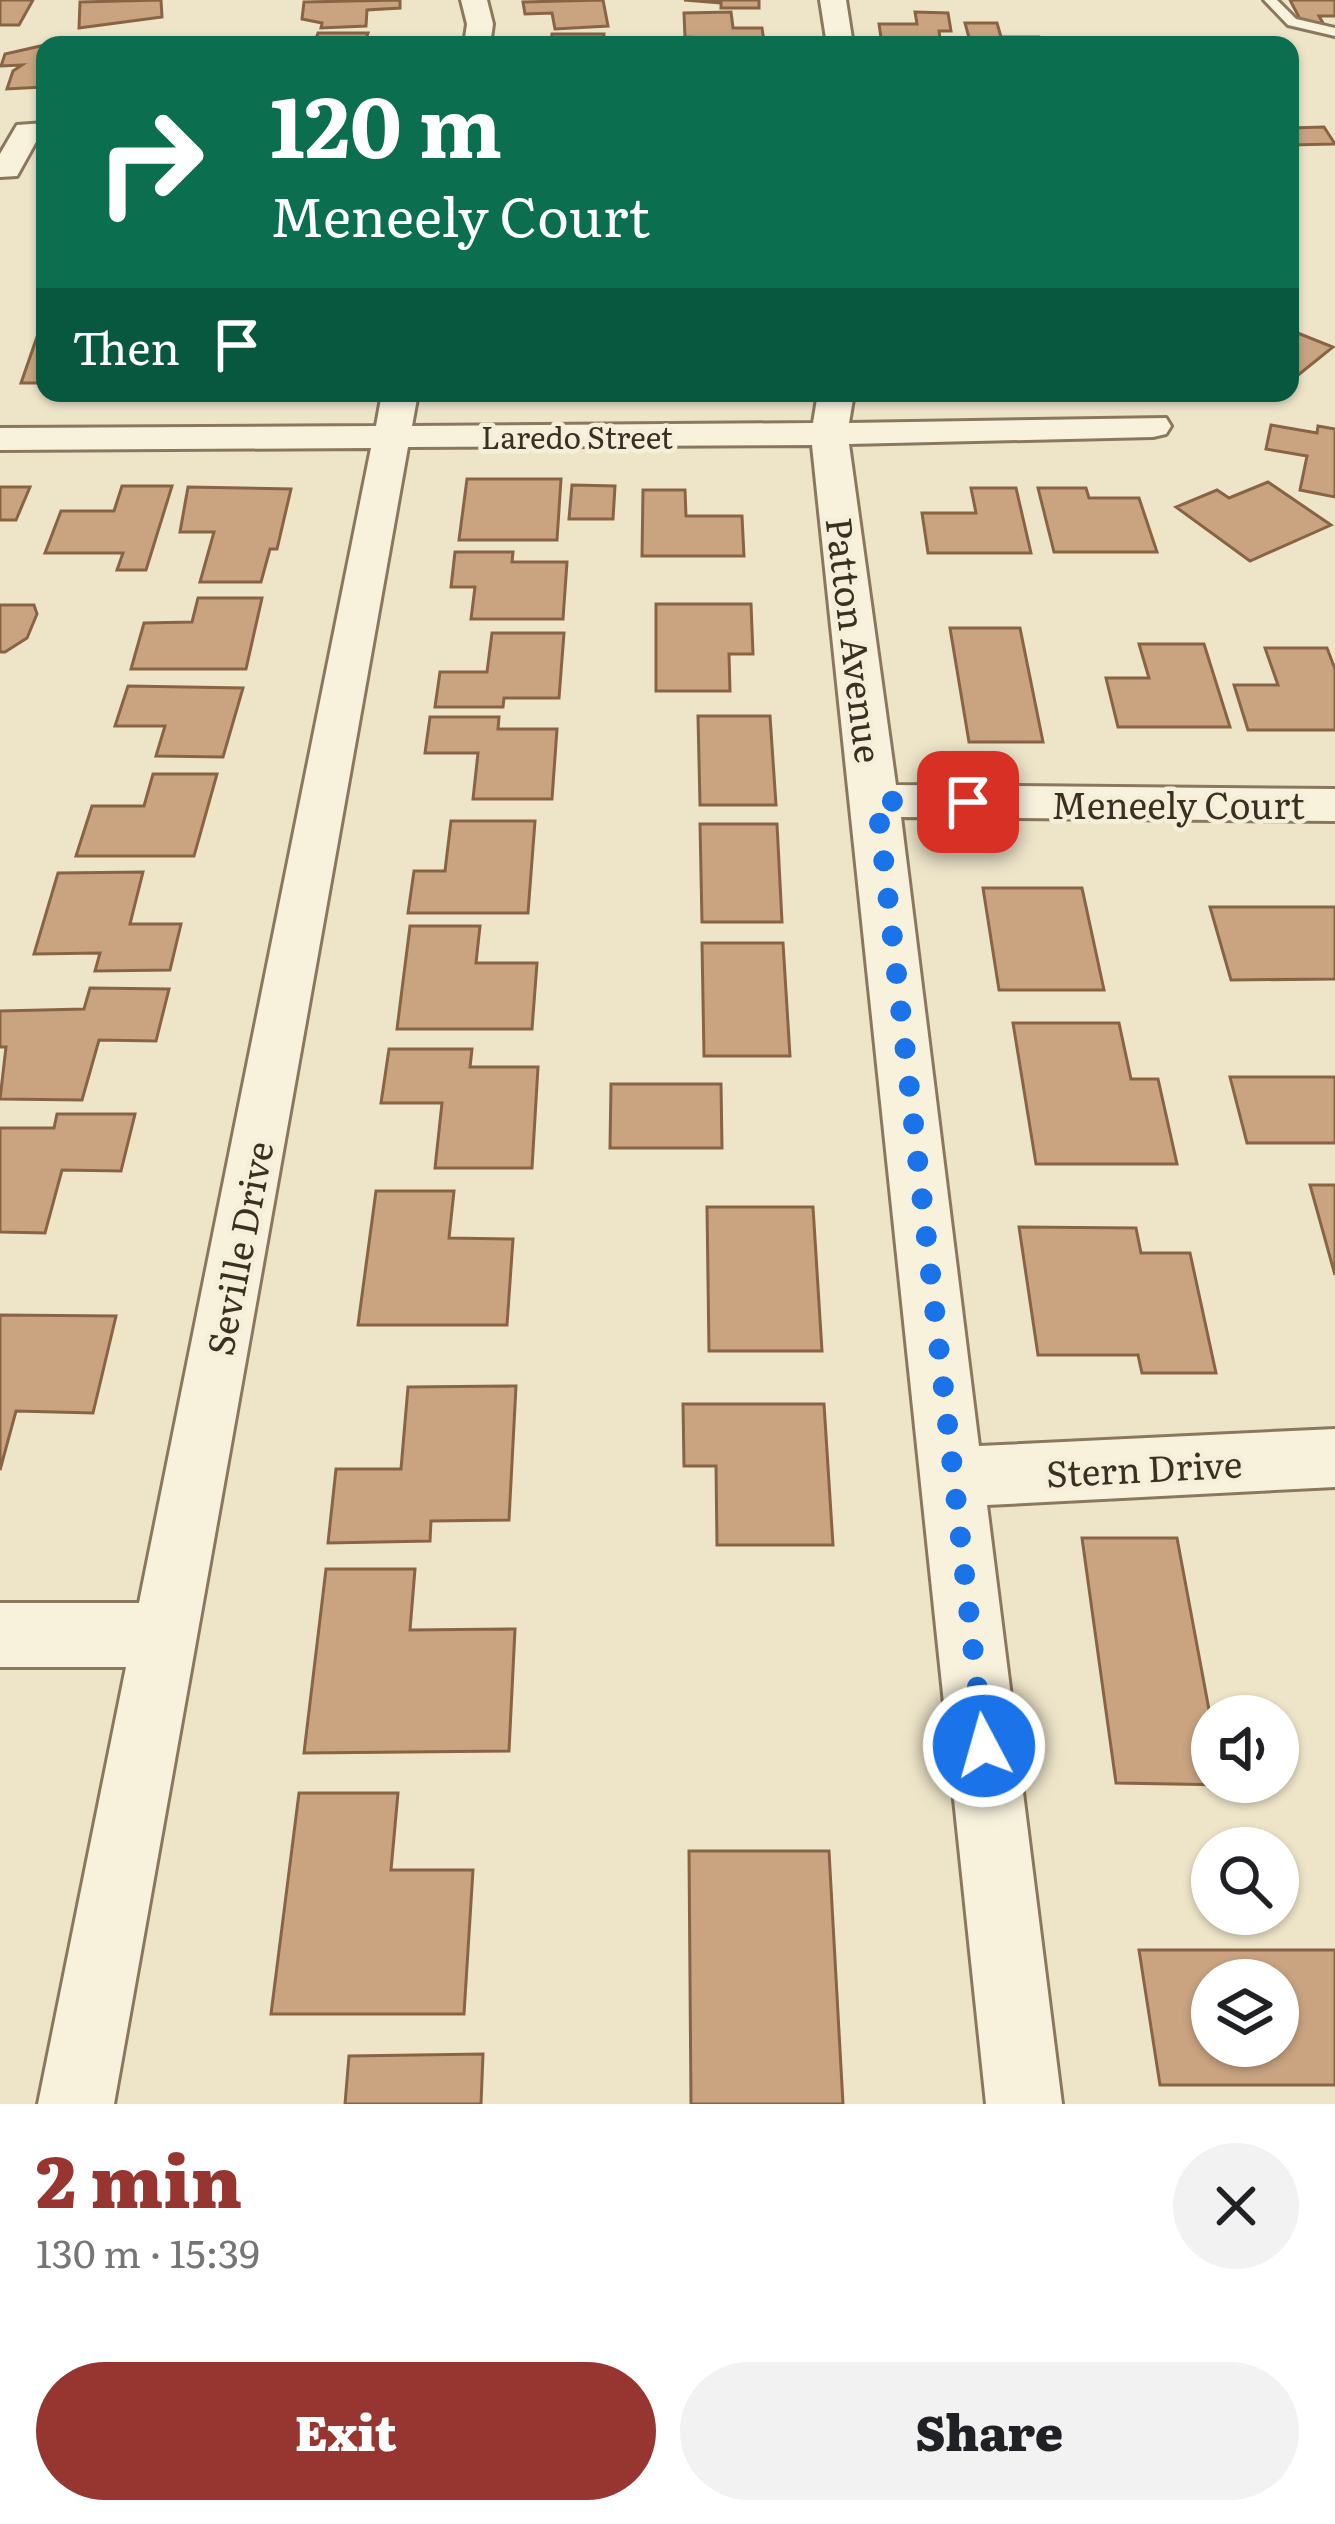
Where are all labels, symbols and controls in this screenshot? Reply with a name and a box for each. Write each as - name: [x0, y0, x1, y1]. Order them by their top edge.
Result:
- text: 120 m: [270, 59, 502, 184]
- icon: right: [72, 84, 228, 240]
- text: Meneely Court: [270, 173, 650, 254]
- text: Then: [72, 312, 180, 379]
- icon: arrive: [204, 312, 270, 378]
- street label: Laredo Street: [481, 414, 673, 458]
- street label: Patton Avenue: [815, 514, 897, 766]
- pin: [917, 751, 1019, 853]
- icon: arrive: [935, 769, 1001, 835]
- street label: Meneely Court: [1051, 777, 1305, 830]
- street label: Seville Drive: [191, 1136, 285, 1360]
- street label: Stern Drive: [1044, 1435, 1244, 1499]
- position arrow: [921, 1683, 1047, 1809]
- map controls: [1191, 1695, 1299, 2067]
- button: sound: [1191, 1695, 1299, 1803]
- button: search: [1191, 1827, 1299, 1935]
- button: layers: [1191, 1959, 1299, 2067]
- text: 2 min: [36, 2123, 242, 2230]
- button: close: [1173, 2143, 1299, 2269]
- text: 130 m · 15:39: [36, 2222, 260, 2280]
- button: Exit: [36, 2362, 656, 2500]
- button: Share: [680, 2362, 1299, 2500]

